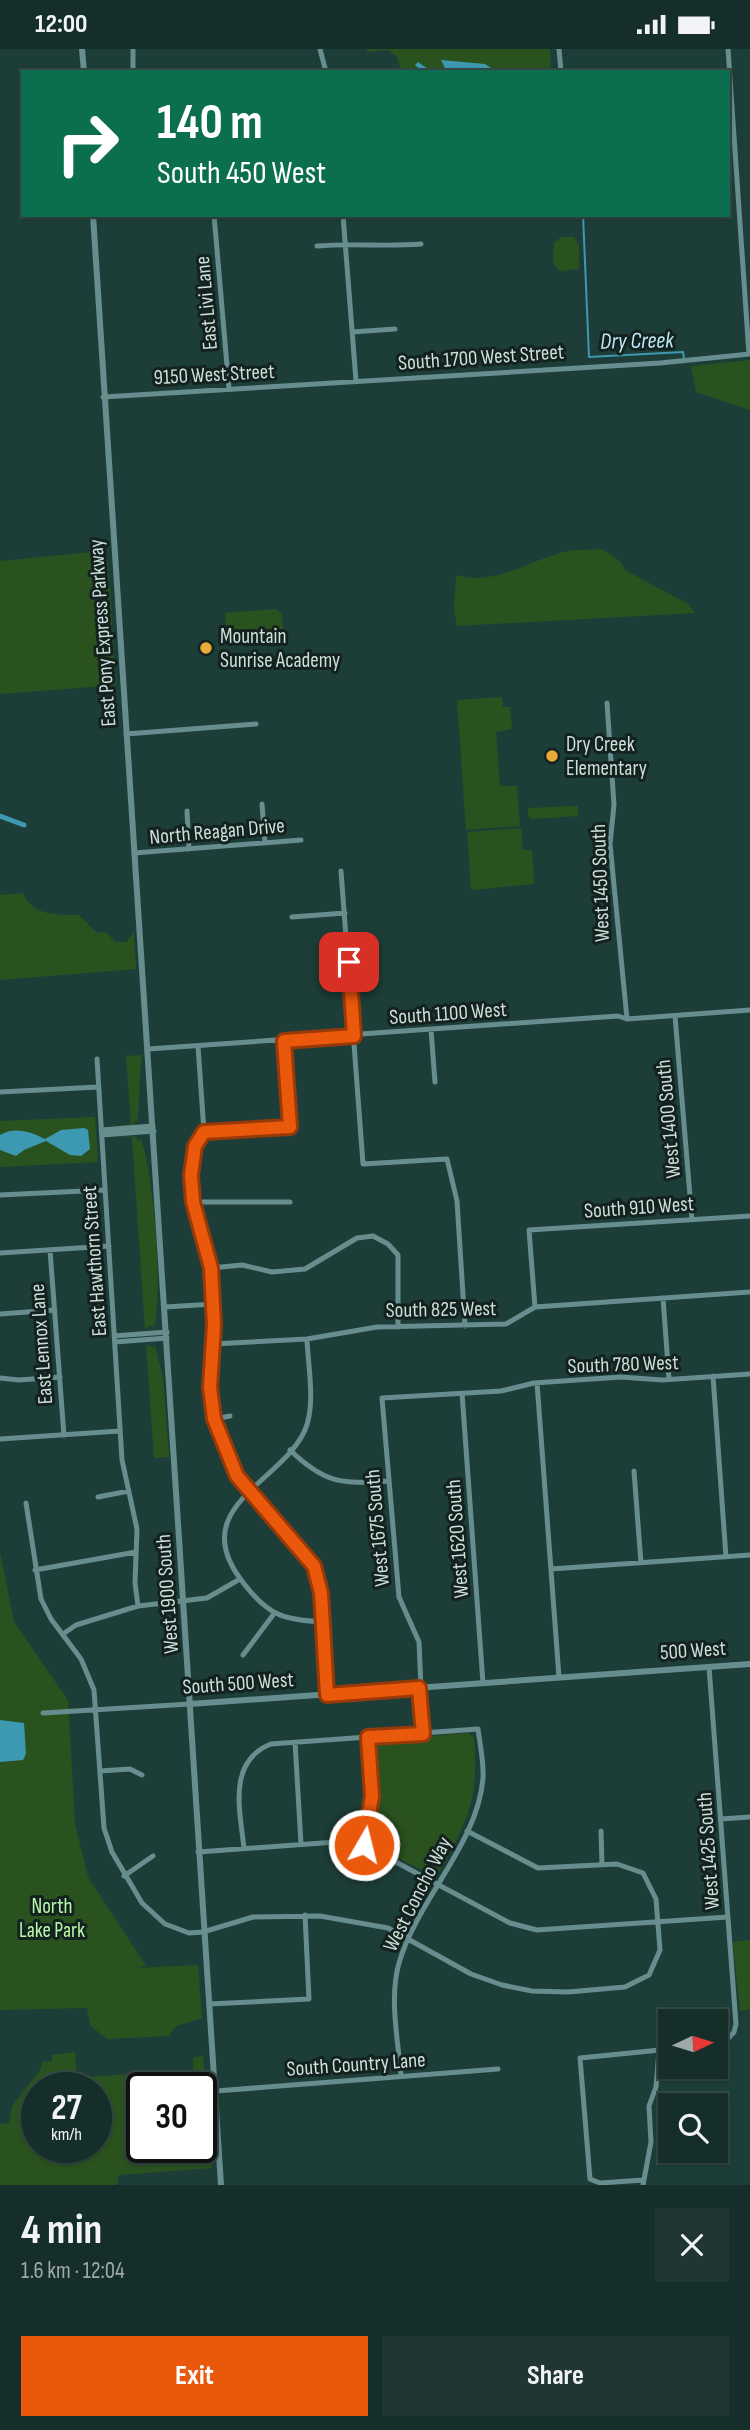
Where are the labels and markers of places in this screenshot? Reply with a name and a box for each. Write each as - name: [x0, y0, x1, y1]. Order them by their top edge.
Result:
- place label: Mountain Sunrise Academy: [220, 624, 340, 673]
- marker: Mountain Sunrise Academy: [198, 640, 214, 656]
- place label: Dry Creek Elementary: [566, 732, 647, 781]
- marker: Dry Creek Elementary: [544, 748, 560, 764]
- pin: [319, 932, 379, 992]

